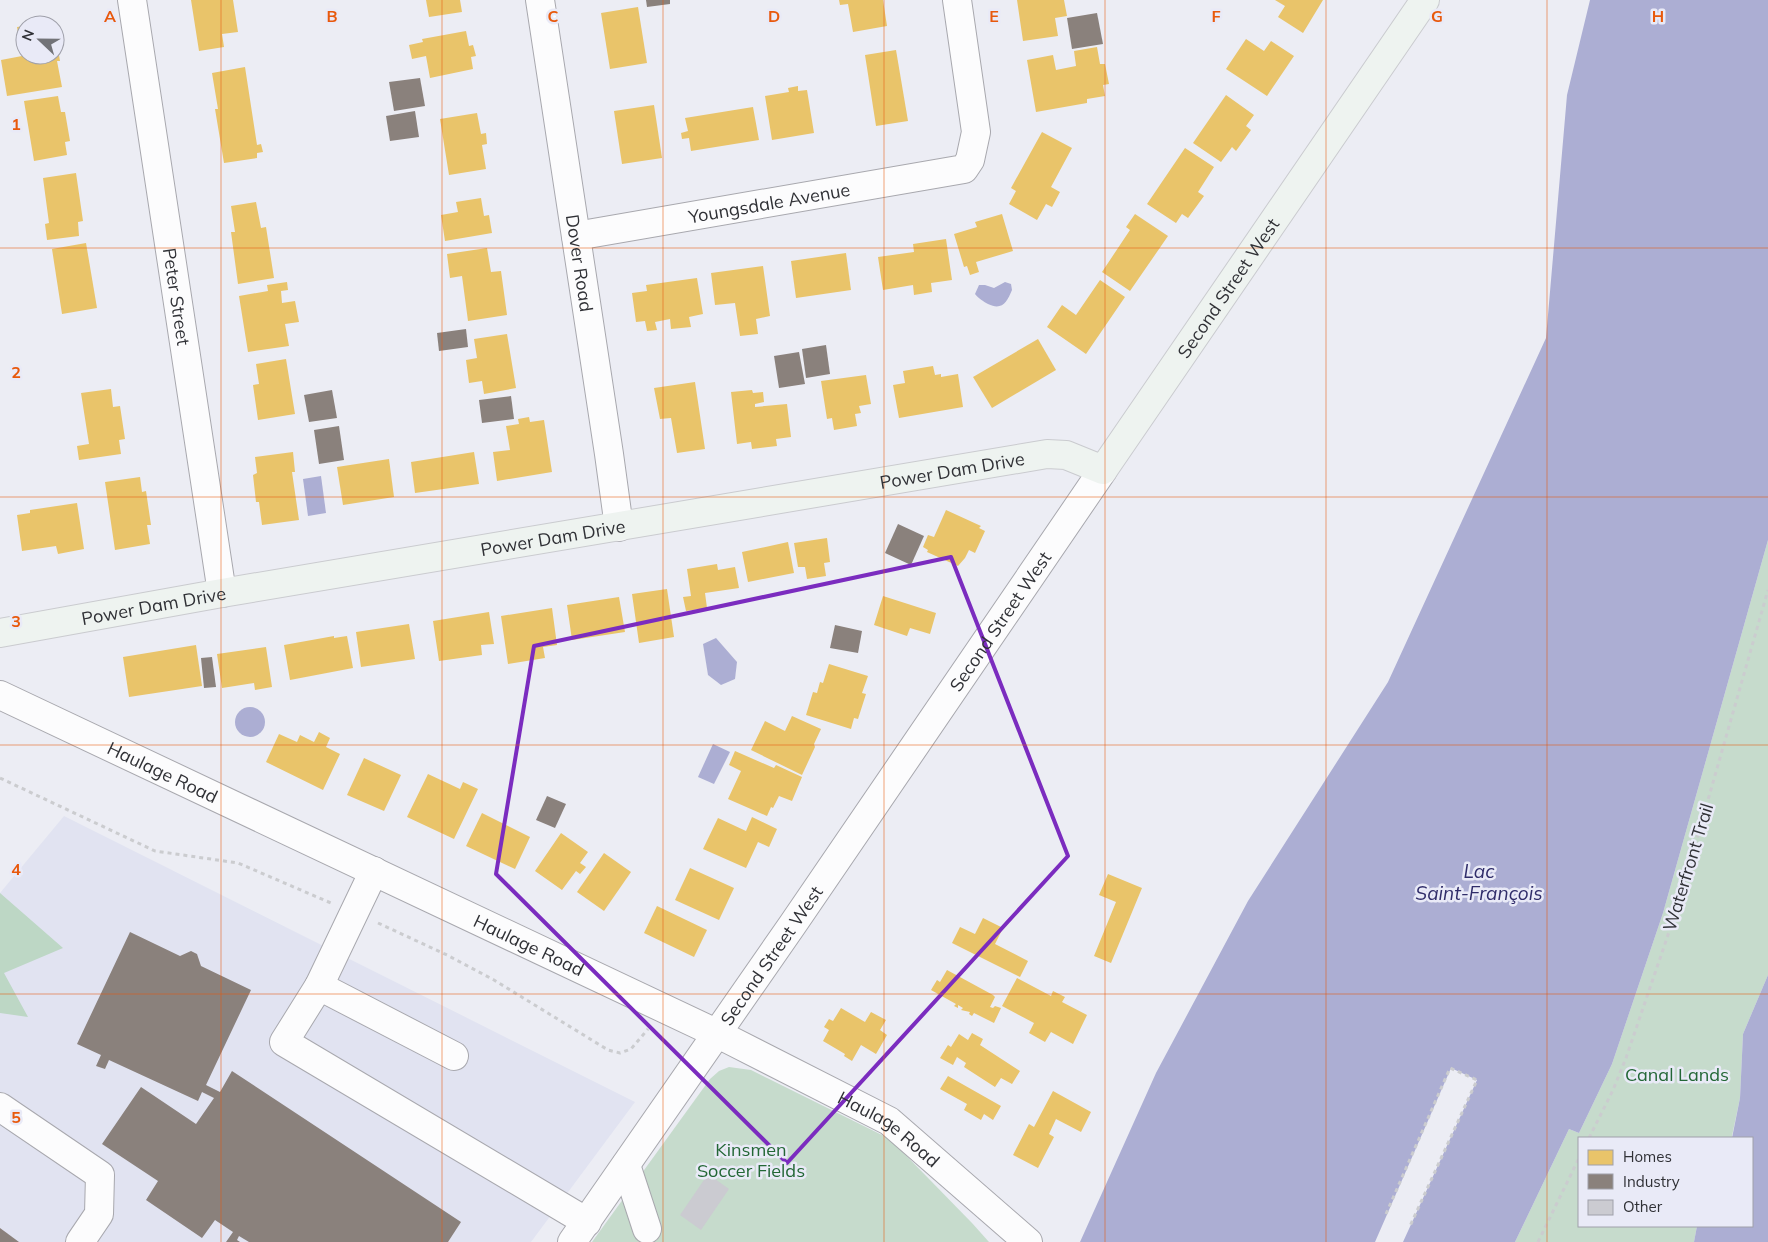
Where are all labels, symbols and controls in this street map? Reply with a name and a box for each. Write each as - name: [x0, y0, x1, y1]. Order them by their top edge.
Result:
- text: A: [104, 6, 116, 26]
- text: B: [326, 6, 338, 26]
- text: C: [548, 6, 559, 26]
- text: D: [768, 6, 780, 26]
- text: E: [989, 6, 999, 26]
- text: F: [1211, 6, 1221, 26]
- text: G: [1431, 6, 1443, 26]
- text: H: [1652, 6, 1664, 26]
- north arrow: [15, 15, 65, 65]
- text: N: [18, 27, 38, 43]
- text: 1: [11, 114, 21, 134]
- street label: Youngsdale Avenue: [686, 177, 852, 228]
- street label: Dover Road: [561, 213, 599, 313]
- street label: Second Street West: [1172, 213, 1284, 362]
- street label: Peter Street: [158, 246, 196, 347]
- text: 2: [11, 362, 21, 382]
- street label: Power Dam Drive: [878, 446, 1026, 493]
- street label: Power Dam Drive: [479, 514, 627, 561]
- street label: Second Street West: [944, 547, 1056, 696]
- street label: Power Dam Drive: [79, 581, 228, 630]
- text: 3: [11, 611, 21, 631]
- street label: Haulage Road: [104, 736, 222, 808]
- street label: Waterfront Trail: [1658, 800, 1718, 934]
- text: 4: [11, 859, 21, 879]
- water label: Lac Saint-François: [1415, 859, 1543, 905]
- street label: Second Street West: [715, 881, 827, 1030]
- street label: Haulage Road: [470, 909, 588, 981]
- park label: Canal Lands: [1625, 1063, 1729, 1086]
- street label: Haulage Road: [834, 1085, 945, 1172]
- text: 5: [11, 1107, 21, 1127]
- legend: [1578, 1137, 1753, 1227]
- park label: Kinsmen Soccer Fields: [697, 1138, 805, 1182]
- text: Homes: [1623, 1147, 1672, 1166]
- text: Industry: [1623, 1172, 1680, 1191]
- text: Other: [1623, 1197, 1663, 1216]

